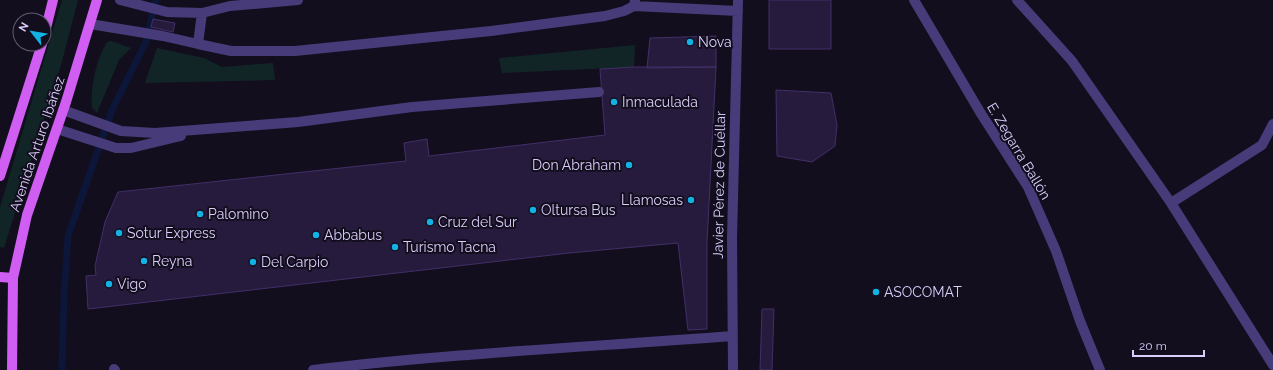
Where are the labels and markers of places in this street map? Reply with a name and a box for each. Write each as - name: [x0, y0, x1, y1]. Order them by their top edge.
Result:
- place label: Nova: [698, 34, 732, 50]
- marker: Nova: [685, 37, 695, 47]
- place label: Inmaculada: [622, 94, 698, 110]
- marker: Inmaculada: [609, 97, 619, 107]
- place label: Don Abraham: [532, 157, 621, 173]
- marker: Don Abraham: [624, 160, 634, 170]
- place label: Llamosas: [621, 192, 683, 208]
- marker: Llamosas: [686, 195, 696, 205]
- place label: Oltursa Bus: [541, 202, 616, 218]
- marker: Oltursa Bus: [528, 205, 538, 215]
- place label: Palomino: [208, 206, 269, 222]
- marker: Palomino: [195, 209, 205, 219]
- place label: Cruz del Sur: [438, 214, 517, 230]
- marker: Cruz del Sur: [425, 217, 435, 227]
- place label: Sotur Express: [127, 225, 216, 241]
- place label: Abbabus: [324, 227, 382, 243]
- marker: Sotur Express: [114, 228, 124, 238]
- marker: Abbabus: [311, 230, 321, 240]
- place label: Turismo Tacna: [403, 239, 496, 255]
- marker: Turismo Tacna: [390, 242, 400, 252]
- place label: Reyna: [152, 253, 192, 269]
- place label: Del Carpio: [261, 254, 328, 270]
- marker: Reyna: [139, 256, 149, 266]
- marker: Del Carpio: [248, 257, 258, 267]
- place label: Vigo: [117, 276, 147, 292]
- marker: Vigo: [104, 279, 114, 289]
- place label: ASOCOMAT: [884, 284, 962, 300]
- marker: ASOCOMAT: [871, 287, 881, 297]

